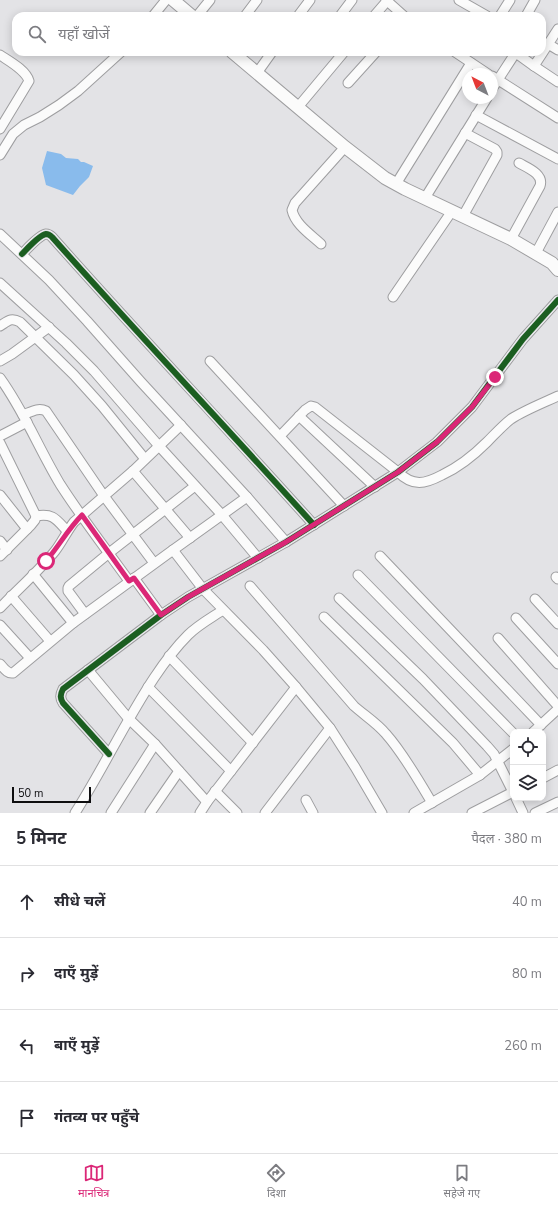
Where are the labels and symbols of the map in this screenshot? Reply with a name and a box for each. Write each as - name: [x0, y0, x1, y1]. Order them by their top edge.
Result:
- north arrow: [462, 68, 498, 104]
- route end: [486, 368, 504, 386]
- route start: [37, 552, 55, 570]
- scale bar: [12, 785, 91, 804]

